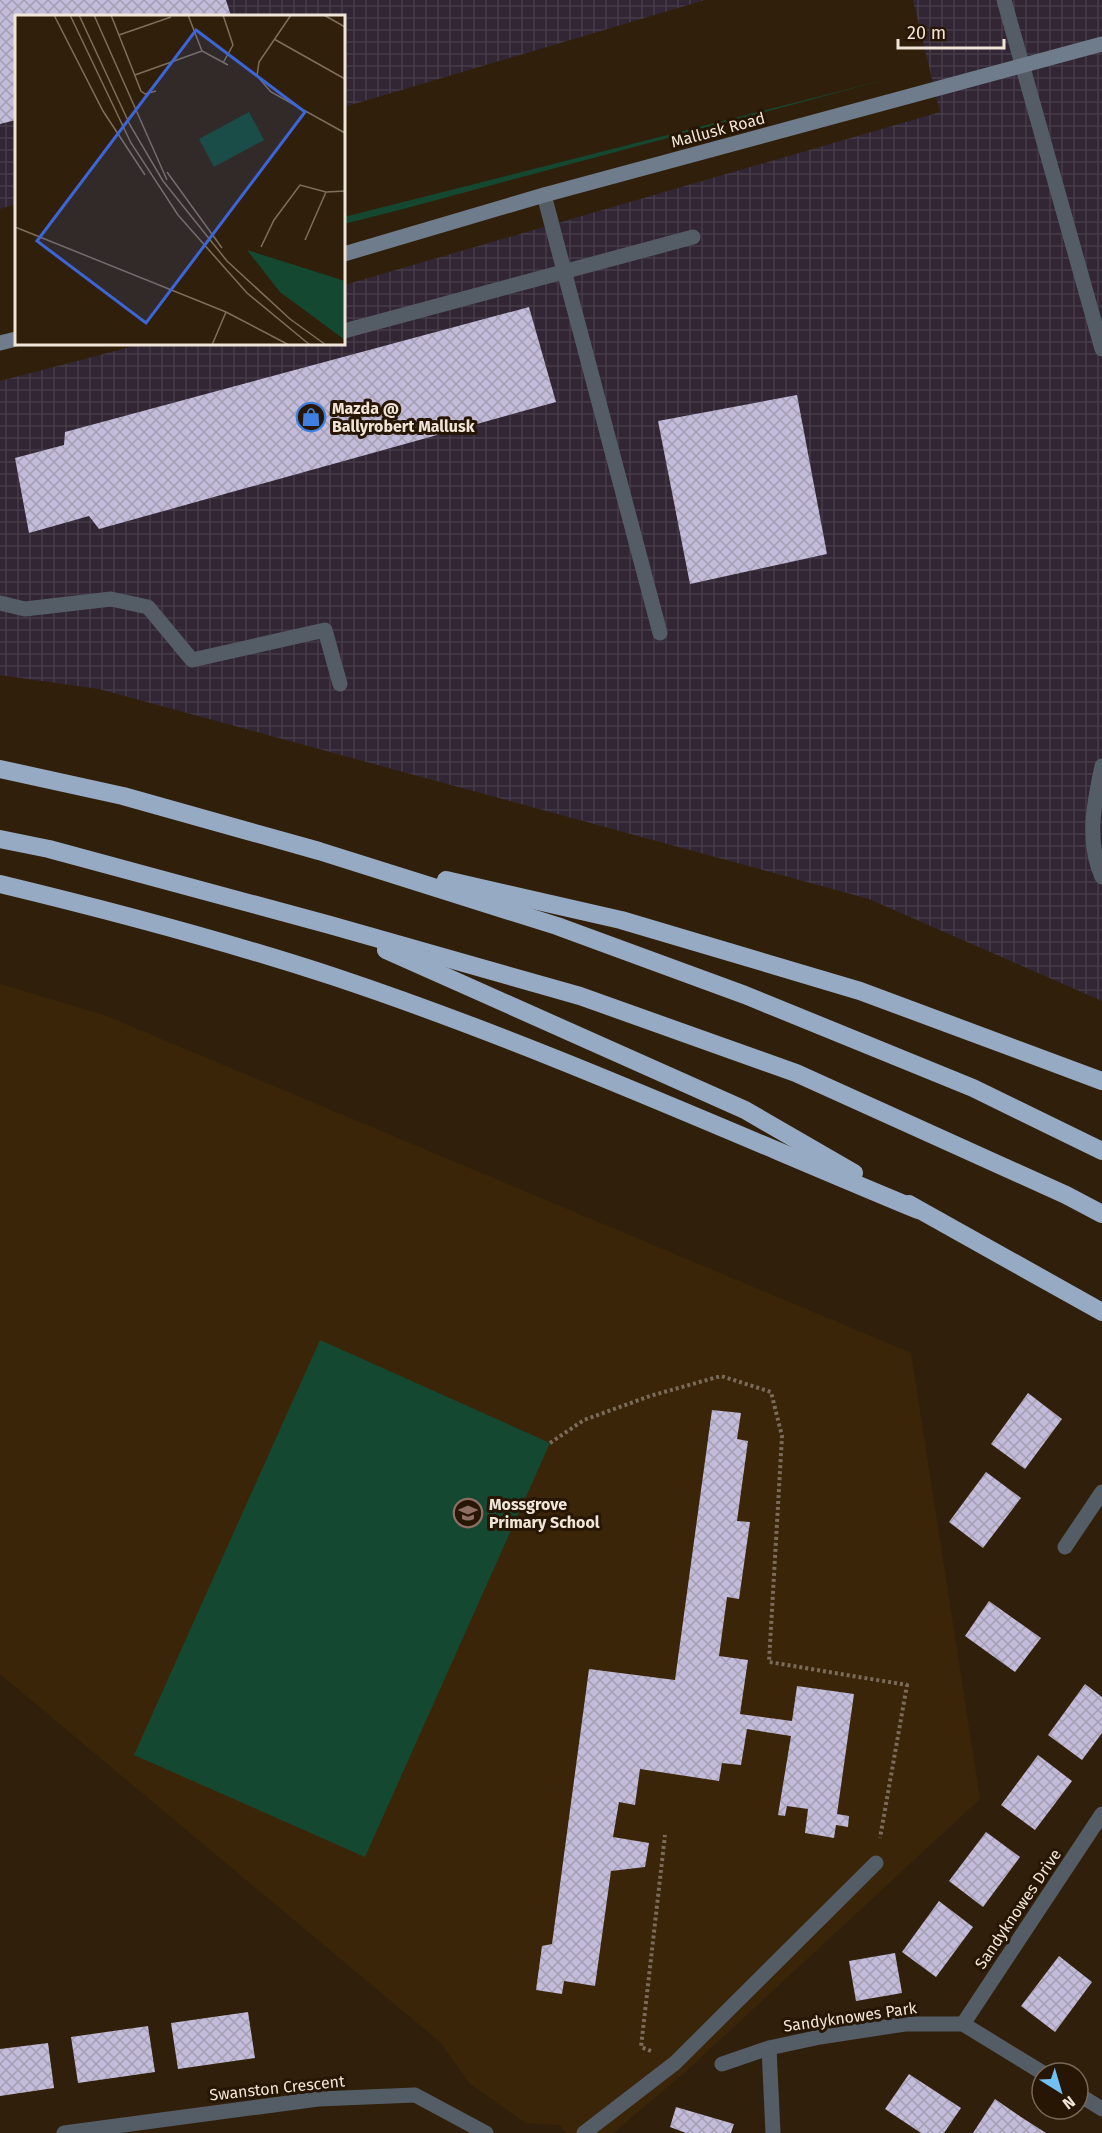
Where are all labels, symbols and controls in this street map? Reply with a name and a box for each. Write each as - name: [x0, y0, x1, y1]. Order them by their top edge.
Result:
- scale bar: [898, 12, 1004, 50]
- inset map: [15, 15, 345, 345]
- text: 20 m: [907, 22, 946, 44]
- street label: Mallusk Road: [669, 108, 767, 152]
- place label: Mazda @ Ballyrobert Mallusk: [332, 399, 475, 436]
- shop icon: Mazda @ Ballyrobert Mallusk: [295, 401, 327, 433]
- place label: Mossgrove Primary School: [489, 1495, 600, 1532]
- school or university icon: Mossgrove Primary School: [452, 1497, 484, 1529]
- street label: Sandyknowes Drive: [971, 1845, 1065, 1973]
- street label: Sandyknowes Park: [782, 1998, 919, 2036]
- north arrow: [1030, 2061, 1090, 2121]
- street label: Swanston Crescent: [208, 2071, 346, 2105]
- text: N: [1059, 2092, 1079, 2113]

